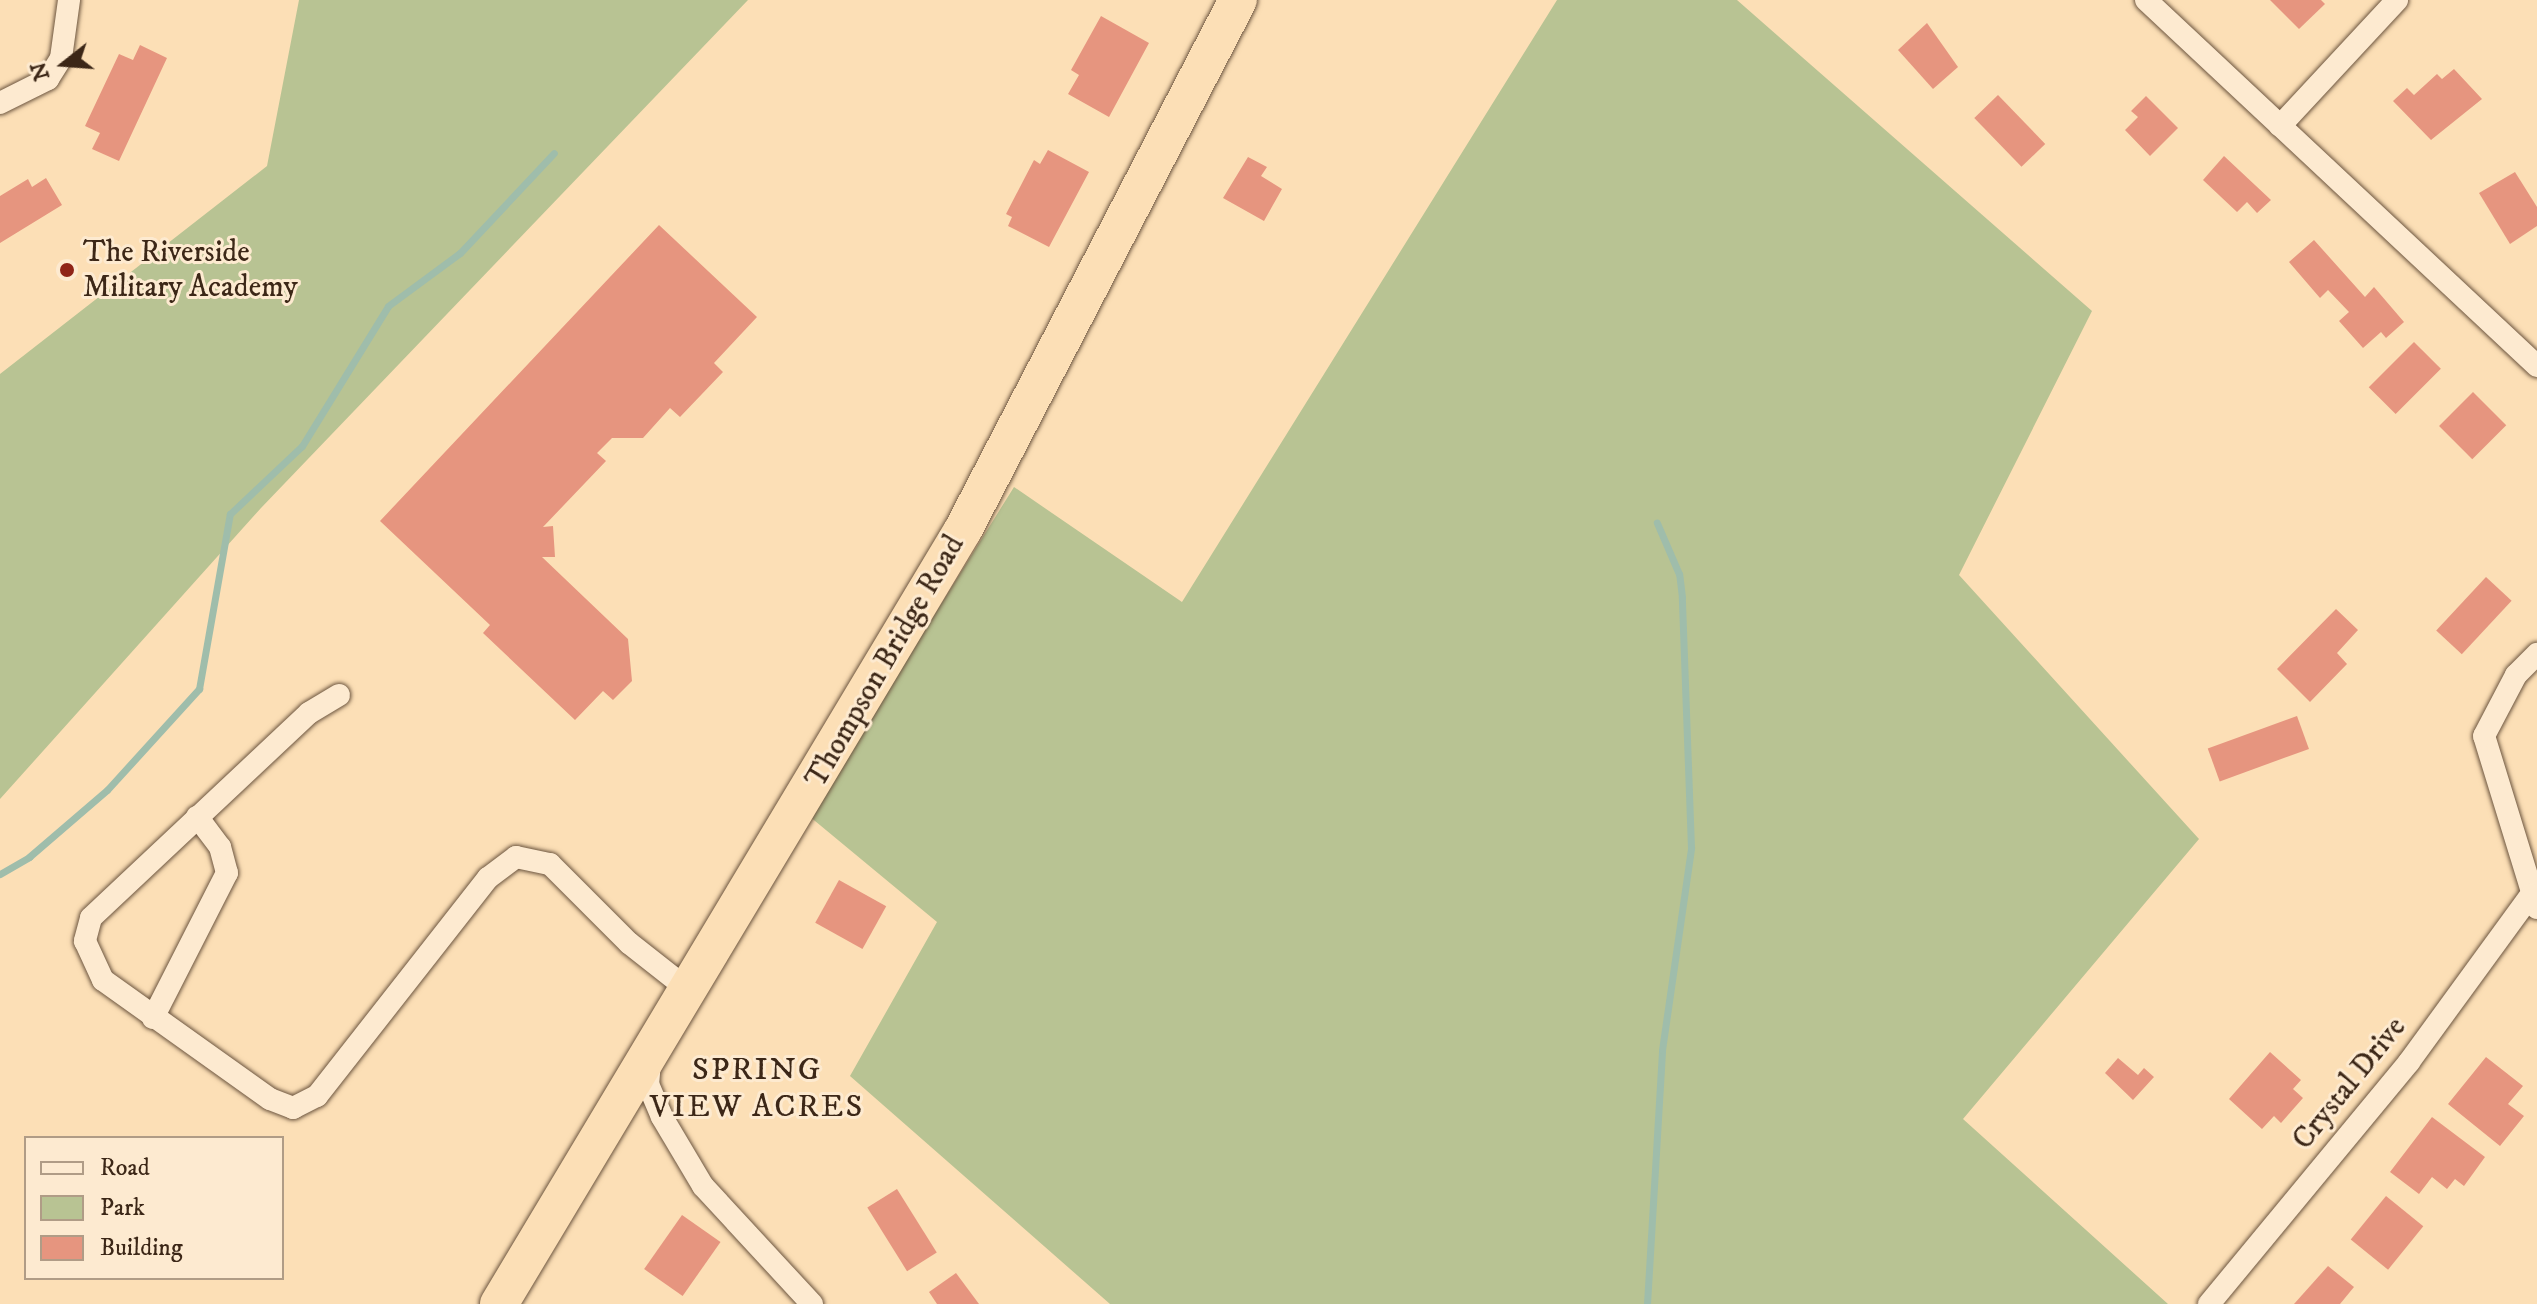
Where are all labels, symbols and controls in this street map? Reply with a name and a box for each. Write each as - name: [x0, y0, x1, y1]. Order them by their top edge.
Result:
- north arrow: [24, 24, 104, 104]
- text: N: [25, 59, 56, 84]
- place label: The Riverside Military Academy: [83, 235, 298, 306]
- marker: The Riverside Military Academy: [58, 261, 76, 279]
- street label: Thompson Bridge Road: [799, 529, 973, 795]
- street label: Crystal Drive: [2286, 1011, 2414, 1157]
- district label: SPRING VIEW ACRES: [650, 1052, 864, 1127]
- legend: [24, 1136, 284, 1280]
- text: Road: [100, 1153, 150, 1183]
- text: Park: [100, 1193, 145, 1223]
- text: Building: [100, 1233, 183, 1263]

